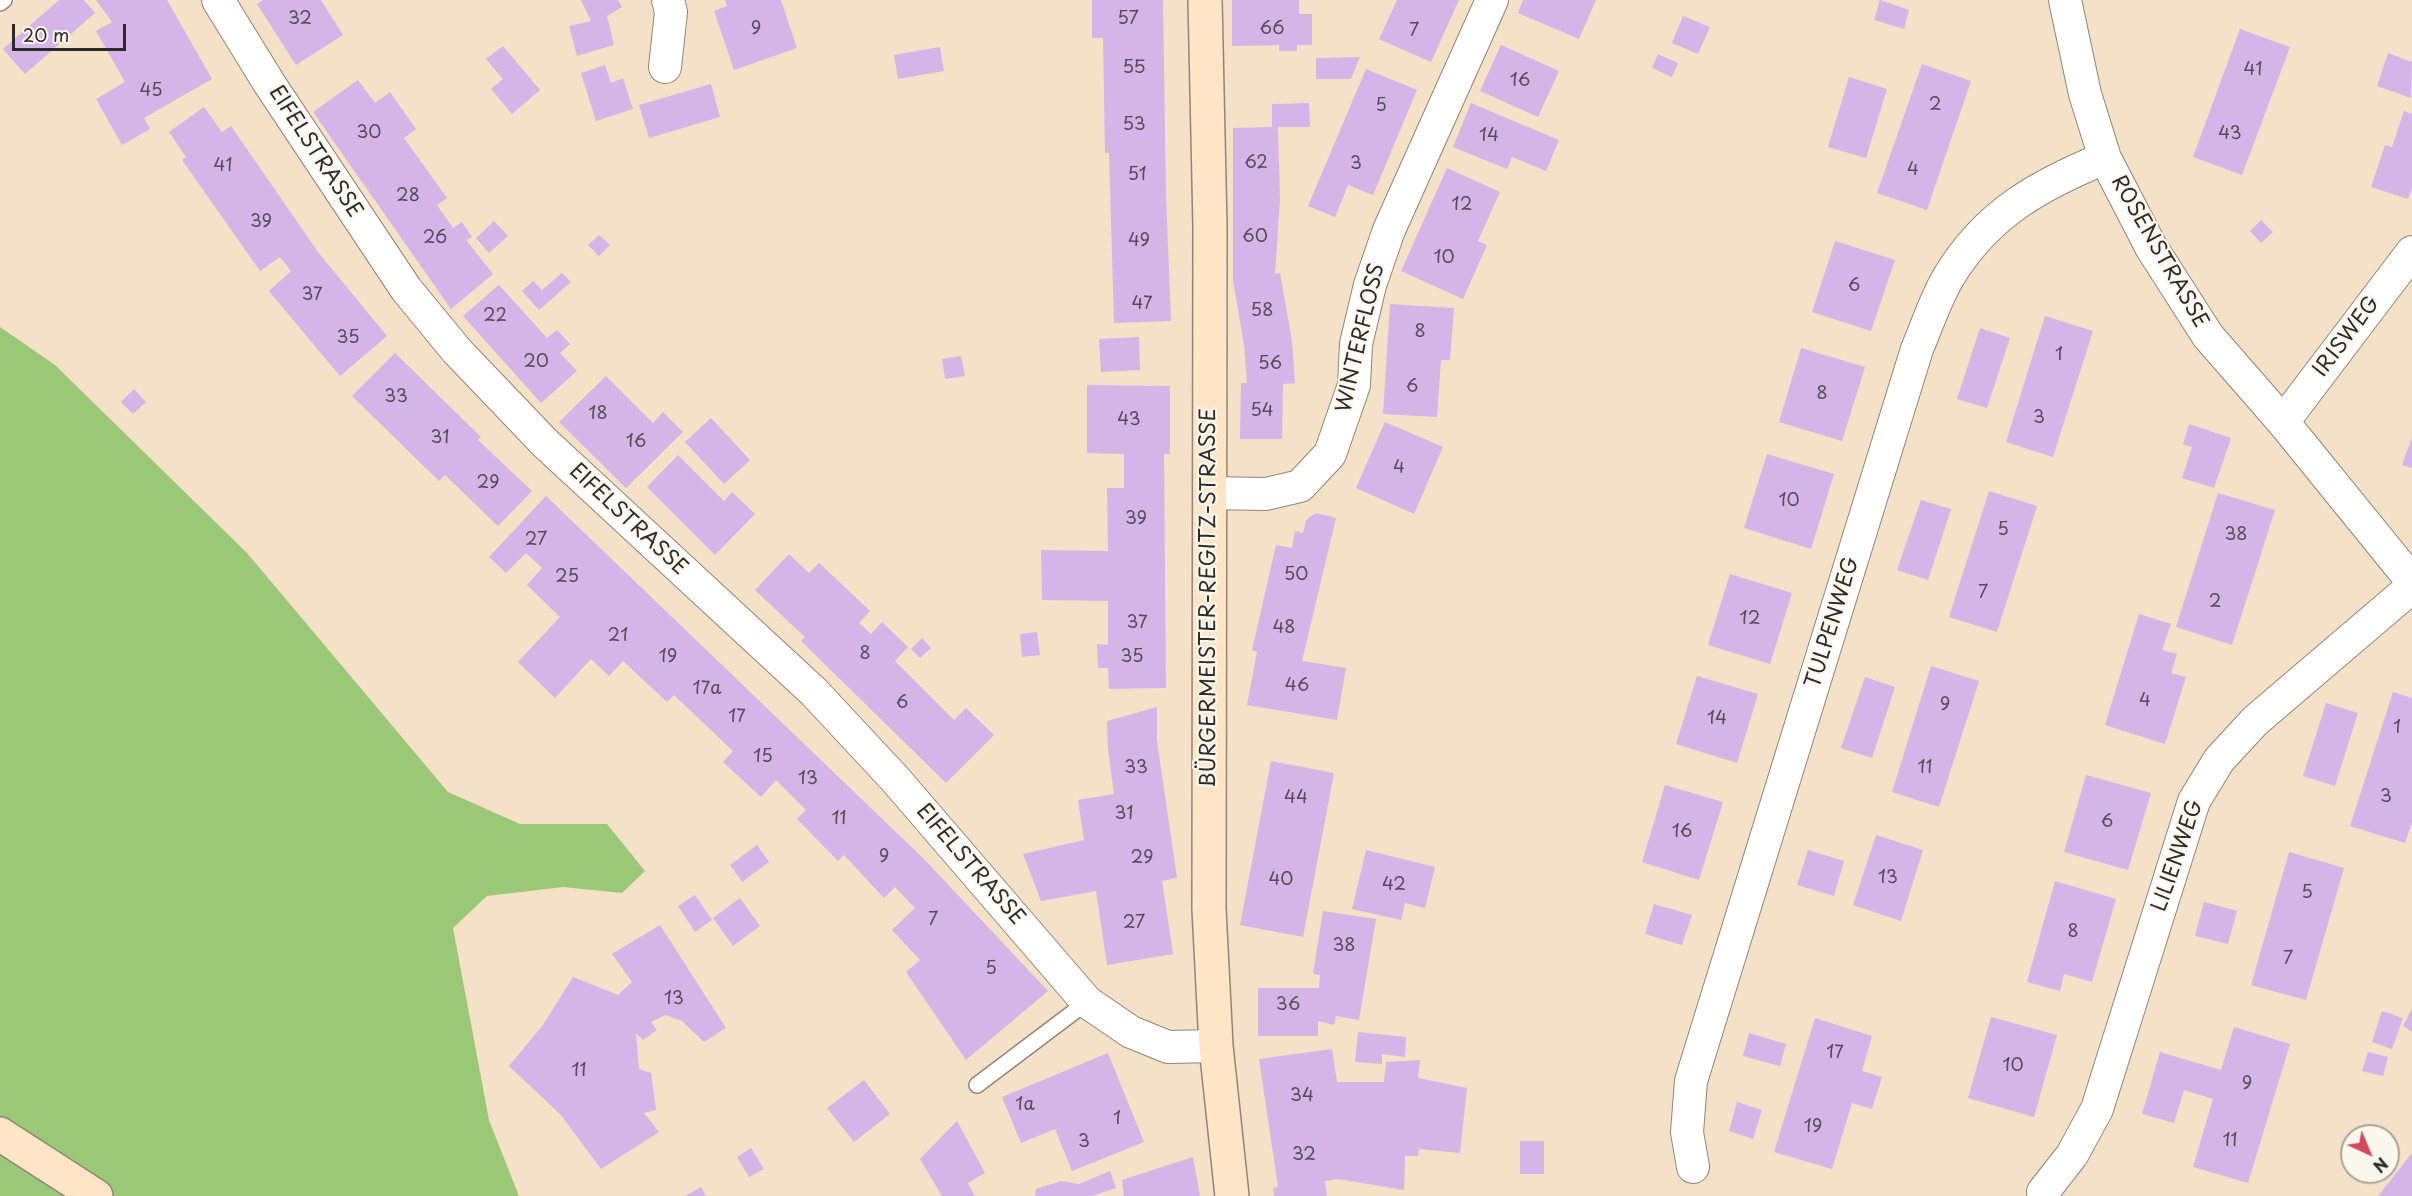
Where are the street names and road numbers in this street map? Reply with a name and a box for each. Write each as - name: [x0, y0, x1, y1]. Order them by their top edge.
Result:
- street label: EIFELSTRASSE: [263, 81, 367, 223]
- street label: ROSENSTRASSE: [2105, 171, 2213, 333]
- street label: WINTERFLOSS: [1332, 261, 1390, 415]
- street label: IRISWEG: [2309, 292, 2385, 382]
- street label: BÜRGERMEISTER-REGITZ-STRASSE: [1196, 408, 1222, 788]
- street label: EIFELSTRASSE: [564, 459, 692, 581]
- street label: TULPENWEG: [1801, 554, 1865, 692]
- street label: LILIENWEG: [2147, 797, 2209, 915]
- street label: EIFELSTRASSE: [911, 799, 1029, 931]

